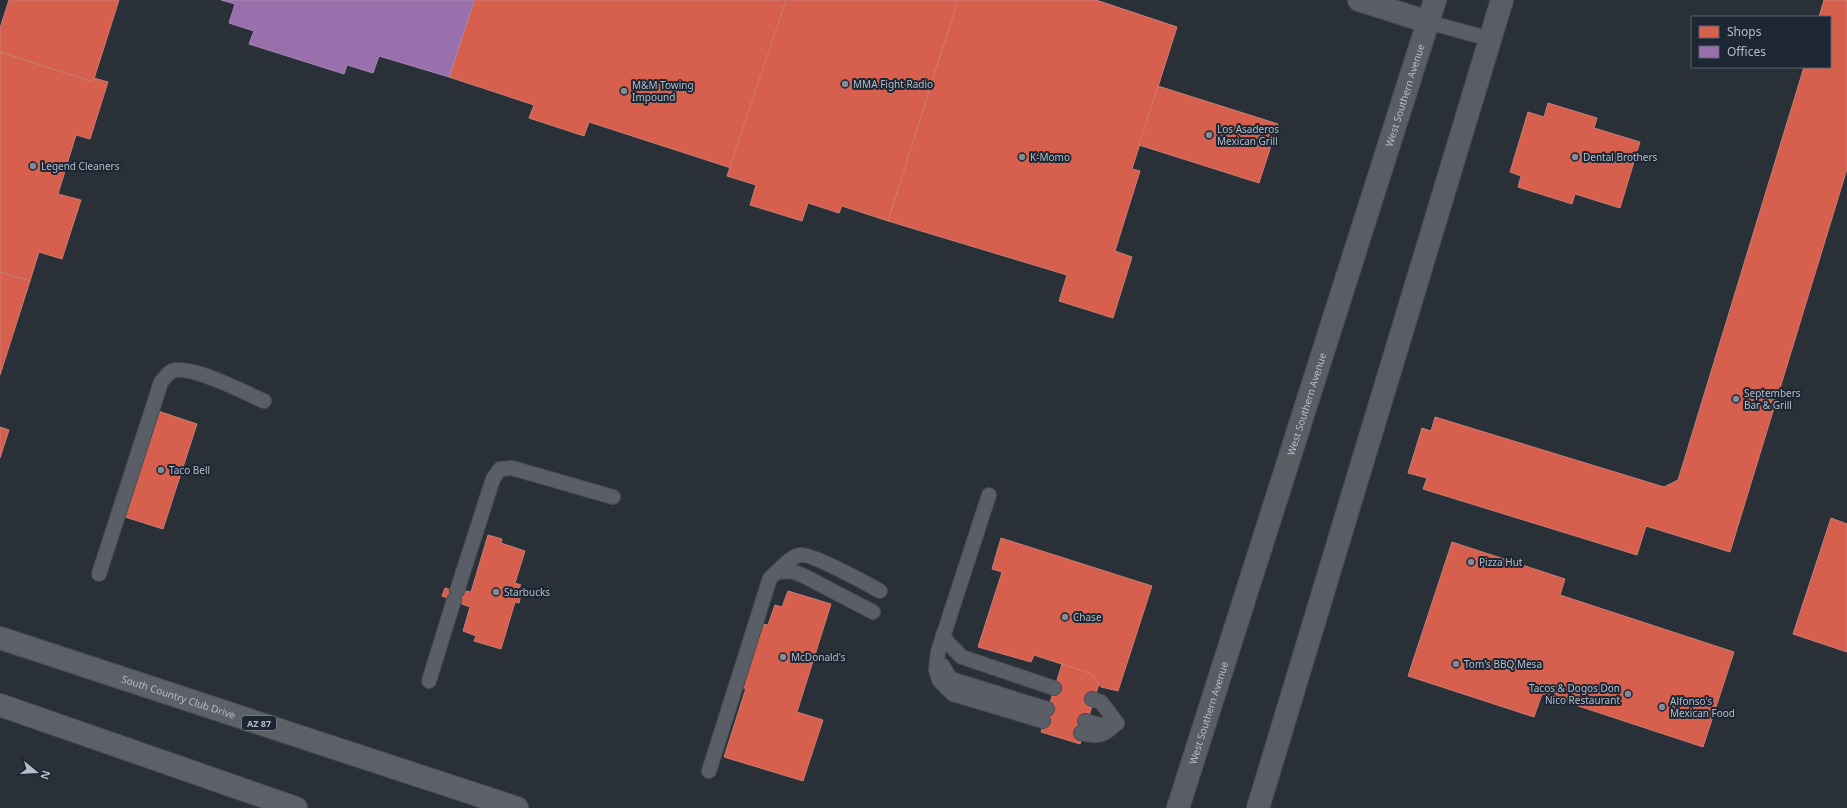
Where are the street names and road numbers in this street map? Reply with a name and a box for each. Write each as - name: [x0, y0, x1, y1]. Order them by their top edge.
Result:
- street label: West Southern Avenue: [1382, 42, 1428, 148]
- street label: West Southern Avenue: [1284, 350, 1330, 457]
- street label: West Southern Avenue: [1185, 659, 1231, 766]
- street label: South Country Club Drive: [120, 671, 238, 722]
- road number: AZ 87: [242, 716, 276, 730]

